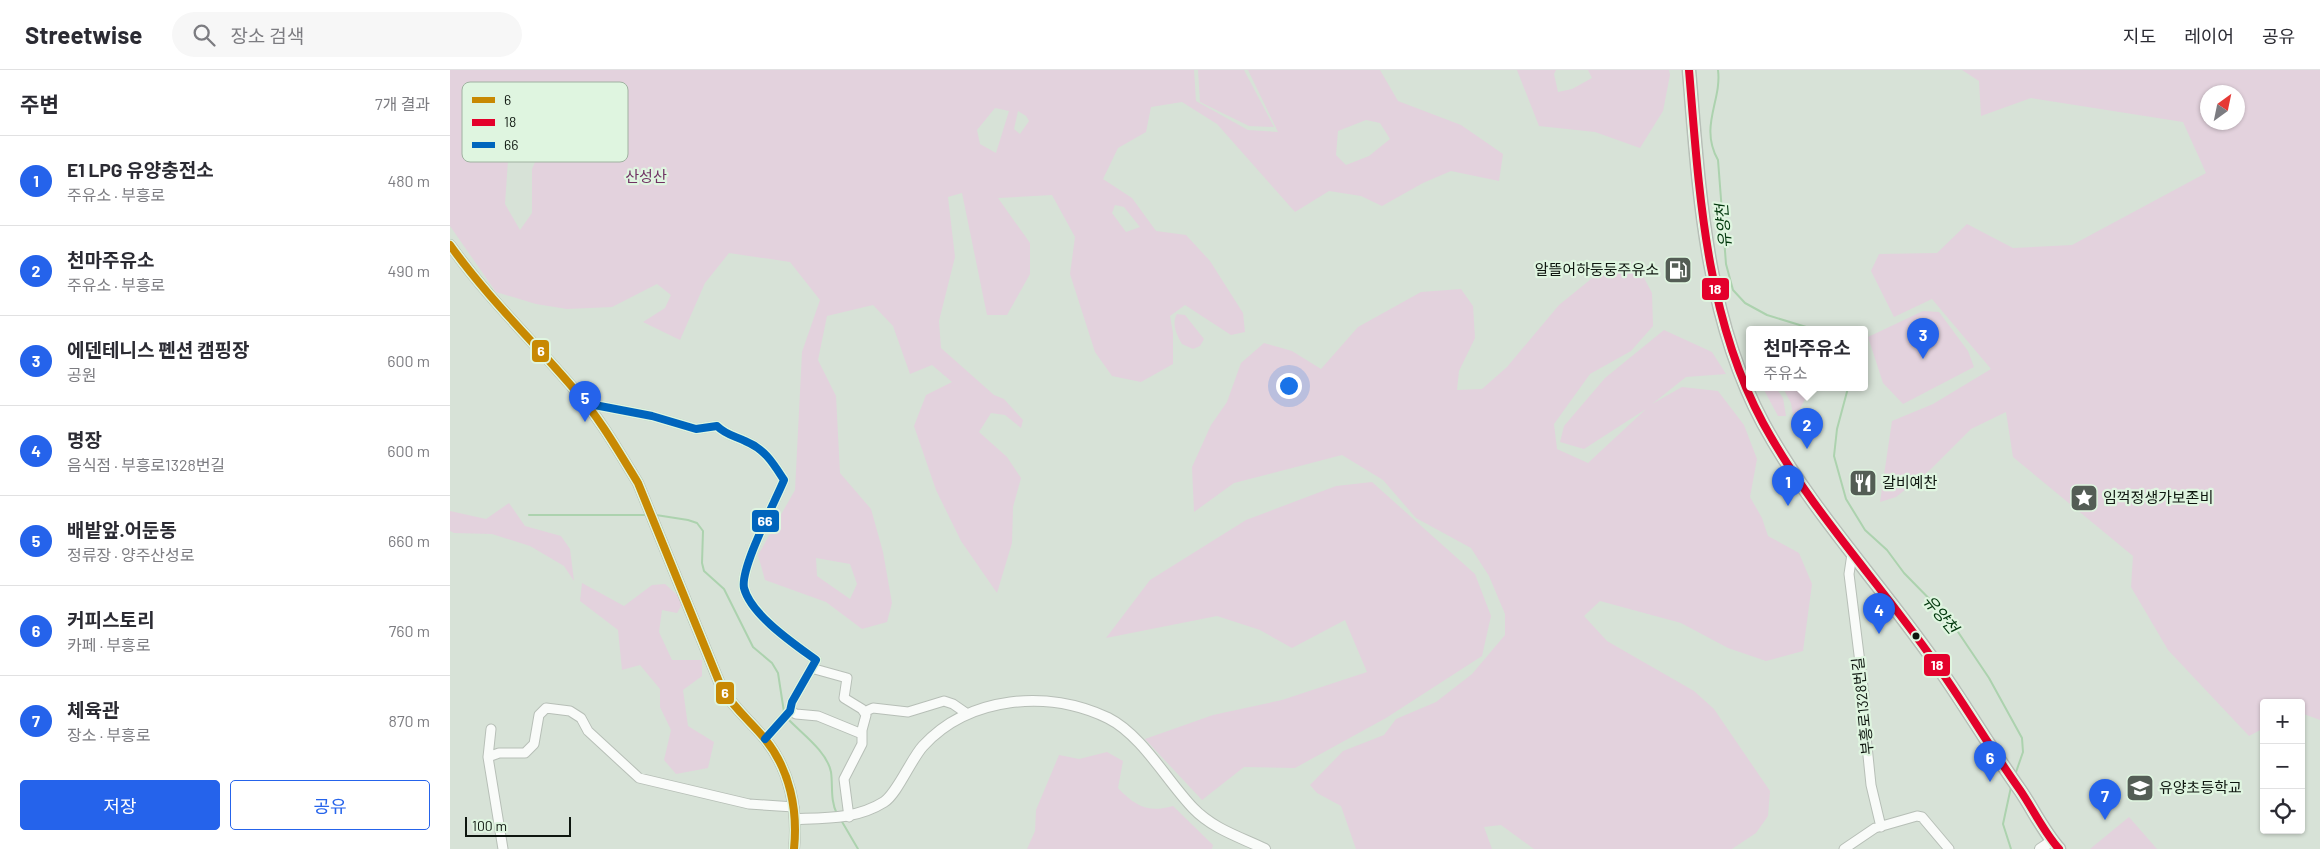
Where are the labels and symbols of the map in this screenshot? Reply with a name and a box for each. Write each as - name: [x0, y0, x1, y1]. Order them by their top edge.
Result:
- legend: [462, 82, 628, 162]
- north arrow: [2200, 85, 2245, 130]
- text: 6: [504, 91, 511, 108]
- text: 18: [504, 113, 516, 130]
- text: 66: [504, 136, 518, 153]
- park label: 산성산: [625, 167, 667, 185]
- water label: 유양천: [1711, 201, 1734, 249]
- fuel station icon: 알뜰어하둥둥주유소: [1663, 255, 1693, 285]
- place label: 알뜰어하둥둥주유소: [1535, 260, 1659, 278]
- line badge: 18: [1701, 277, 1730, 301]
- text: 18: [1709, 280, 1722, 297]
- pin: 3: [1907, 318, 1939, 359]
- line badge: 6: [531, 339, 550, 363]
- text: 6: [537, 342, 545, 359]
- your location: [1276, 373, 1302, 399]
- pin: 5: [569, 381, 601, 422]
- pin: 2: [1791, 408, 1823, 449]
- pin: 1: [1772, 465, 1804, 506]
- restaurant icon: 갈비예찬: [1848, 468, 1878, 498]
- place label: 갈비예찬: [1882, 473, 1937, 491]
- place icon: 임꺽정생가보존비: [2069, 483, 2099, 513]
- place label: 임꺽정생가보존비: [2103, 488, 2213, 506]
- line badge: 66: [751, 509, 780, 533]
- text: 66: [757, 512, 773, 529]
- water label: 유양천: [1920, 591, 1964, 638]
- pin: 4: [1863, 593, 1895, 634]
- unlabelled marker: [1911, 631, 1921, 641]
- line badge: 18: [1923, 653, 1951, 677]
- text: 18: [1931, 656, 1944, 673]
- street label: 부흥로1328번길: [1848, 657, 1876, 756]
- line badge: 6: [715, 681, 735, 705]
- text: 6: [721, 684, 729, 701]
- pin: 6: [1974, 741, 2006, 782]
- school or university icon: 유양초등학교: [2125, 773, 2155, 803]
- place label: 유양초등학교: [2159, 778, 2242, 796]
- pin: 7: [2089, 779, 2121, 820]
- scale bar: [465, 814, 571, 837]

